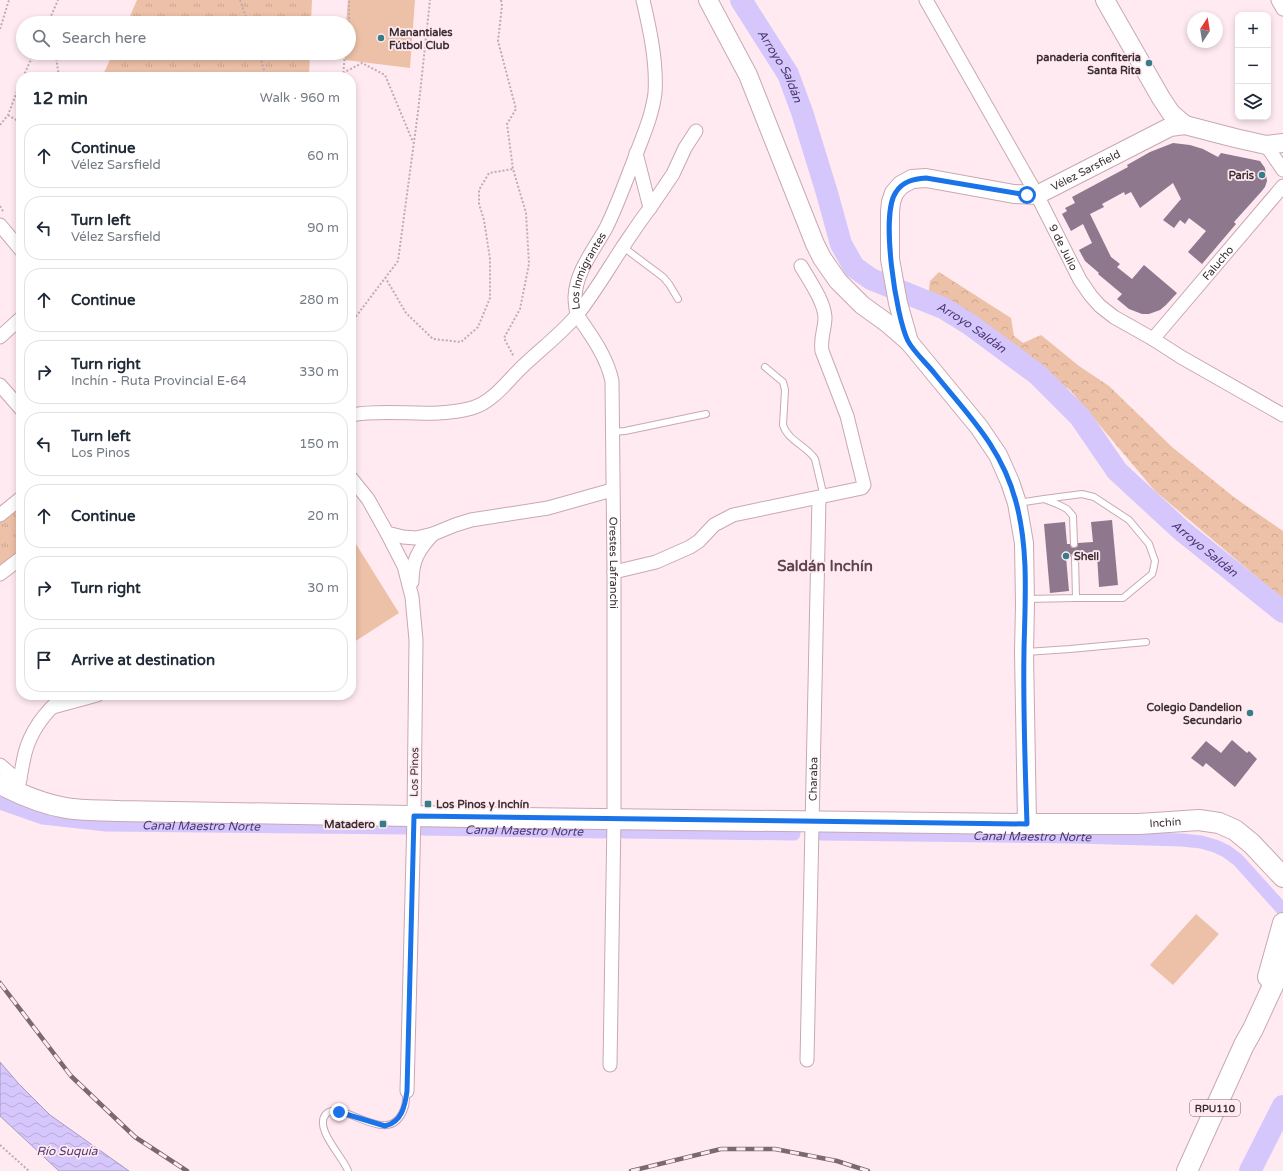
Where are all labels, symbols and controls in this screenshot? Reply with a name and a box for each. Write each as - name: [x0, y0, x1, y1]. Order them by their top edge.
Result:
- north arrow: [1187, 12, 1223, 48]
- map controls: [1235, 12, 1271, 120]
- button: +: [1235, 12, 1271, 48]
- search box: [16, 16, 356, 60]
- place label: Manantiales Fútbol Club: [389, 26, 453, 52]
- icon: search: [30, 27, 52, 49]
- water label: Arroyo Saldán: [755, 27, 805, 105]
- text: Search here: [62, 29, 146, 47]
- marker: Manantiales Fútbol Club: [376, 33, 386, 43]
- button: −: [1235, 48, 1271, 84]
- place label: panaderia confiteria Santa Rita: [1036, 51, 1141, 77]
- marker: panaderia confiteria Santa Rita: [1144, 58, 1154, 68]
- button: layers: [1235, 84, 1271, 120]
- text: 12 min: [32, 88, 88, 109]
- text: Walk · 960 m: [260, 90, 340, 106]
- text: Continue: [71, 139, 135, 157]
- icon: ahead: [33, 145, 55, 167]
- street label: Vélez Sarsfield: [1049, 147, 1123, 194]
- text: 60 m: [307, 148, 339, 164]
- text: Vélez Sarsfield: [71, 157, 161, 173]
- place label: Paris: [1228, 169, 1255, 182]
- marker: Paris: [1257, 170, 1267, 180]
- route start: [1018, 186, 1036, 204]
- text: Turn left: [71, 211, 131, 229]
- icon: left: [33, 217, 55, 239]
- text: 90 m: [307, 220, 339, 236]
- street label: 9 de Julio: [1046, 222, 1080, 273]
- text: Vélez Sarsfield: [71, 229, 161, 245]
- street label: Los Inmigrantes: [569, 230, 609, 311]
- street label: Falucho: [1200, 243, 1236, 283]
- icon: ahead: [33, 289, 55, 311]
- text: Continue: [71, 291, 135, 309]
- text: 280 m: [299, 292, 339, 308]
- water label: Arroyo Saldán: [935, 299, 1009, 356]
- text: Turn right: [71, 355, 141, 373]
- icon: right: [33, 361, 55, 383]
- text: 330 m: [299, 364, 339, 380]
- text: Inchín - Ruta Provincial E-64: [71, 373, 247, 389]
- text: Turn left: [71, 427, 131, 445]
- icon: left: [33, 433, 55, 455]
- text: 150 m: [299, 436, 339, 452]
- text: Los Pinos: [71, 445, 130, 461]
- icon: ahead: [33, 505, 55, 527]
- text: Continue: [71, 507, 135, 525]
- text: 20 m: [307, 508, 339, 524]
- street label: Orestes Lafranchi: [606, 517, 620, 609]
- water label: Arroyo Saldán: [1169, 518, 1241, 580]
- place label: Shell: [1074, 550, 1099, 563]
- marker: Shell: [1061, 551, 1071, 561]
- district label: Saldán Inchín: [777, 557, 873, 575]
- icon: right: [33, 577, 55, 599]
- text: Turn right: [71, 579, 141, 597]
- text: 30 m: [307, 580, 339, 596]
- icon: arrive: [33, 649, 55, 671]
- text: Arrive at destination: [71, 651, 215, 669]
- place label: Colegio Dandelion Secundario: [1147, 701, 1242, 727]
- marker: Colegio Dandelion Secundario: [1245, 708, 1255, 718]
- street label: Los Pinos: [408, 747, 421, 797]
- street label: Charaba: [807, 757, 820, 801]
- place label: Los Pinos y Inchín: [436, 798, 530, 812]
- marker: Los Pinos y Inchín: [423, 799, 433, 809]
- street label: Inchín: [1149, 815, 1182, 830]
- water label: Canal Maestro Norte: [142, 818, 261, 834]
- place label: Matadero: [324, 818, 375, 831]
- marker: Matadero: [378, 819, 388, 829]
- water label: Canal Maestro Norte: [465, 823, 584, 839]
- water label: Canal Maestro Norte: [973, 829, 1093, 844]
- road number: RPU110: [1190, 1100, 1240, 1116]
- route end: [330, 1103, 348, 1121]
- water label: Río Suquía: [36, 1144, 98, 1158]

